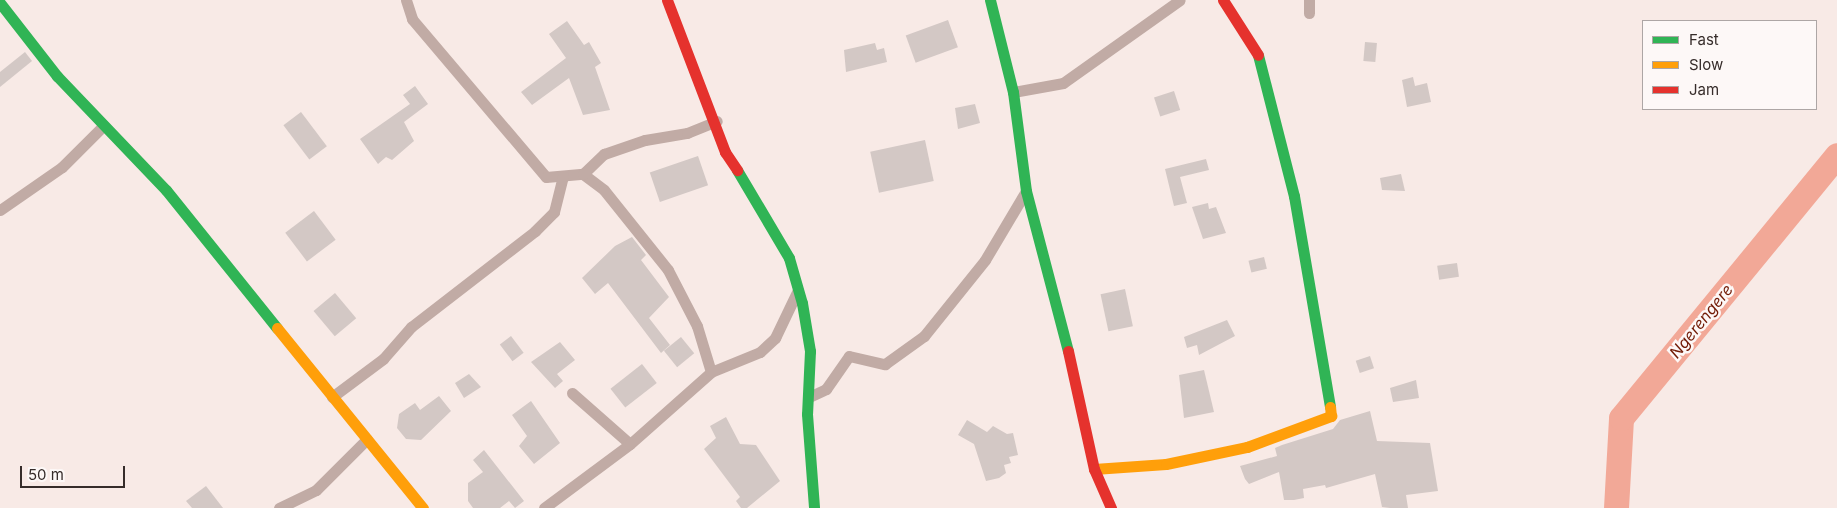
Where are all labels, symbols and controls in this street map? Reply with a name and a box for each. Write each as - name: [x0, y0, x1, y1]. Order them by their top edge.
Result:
- legend: [1642, 20, 1817, 110]
- text: Fast: [1689, 30, 1719, 49]
- text: Slow: [1689, 55, 1723, 74]
- text: Jam: [1689, 80, 1719, 99]
- water label: Ngerengere: [1665, 280, 1737, 362]
- scale bar: [22, 456, 128, 488]
- text: 50 m: [28, 465, 64, 484]

